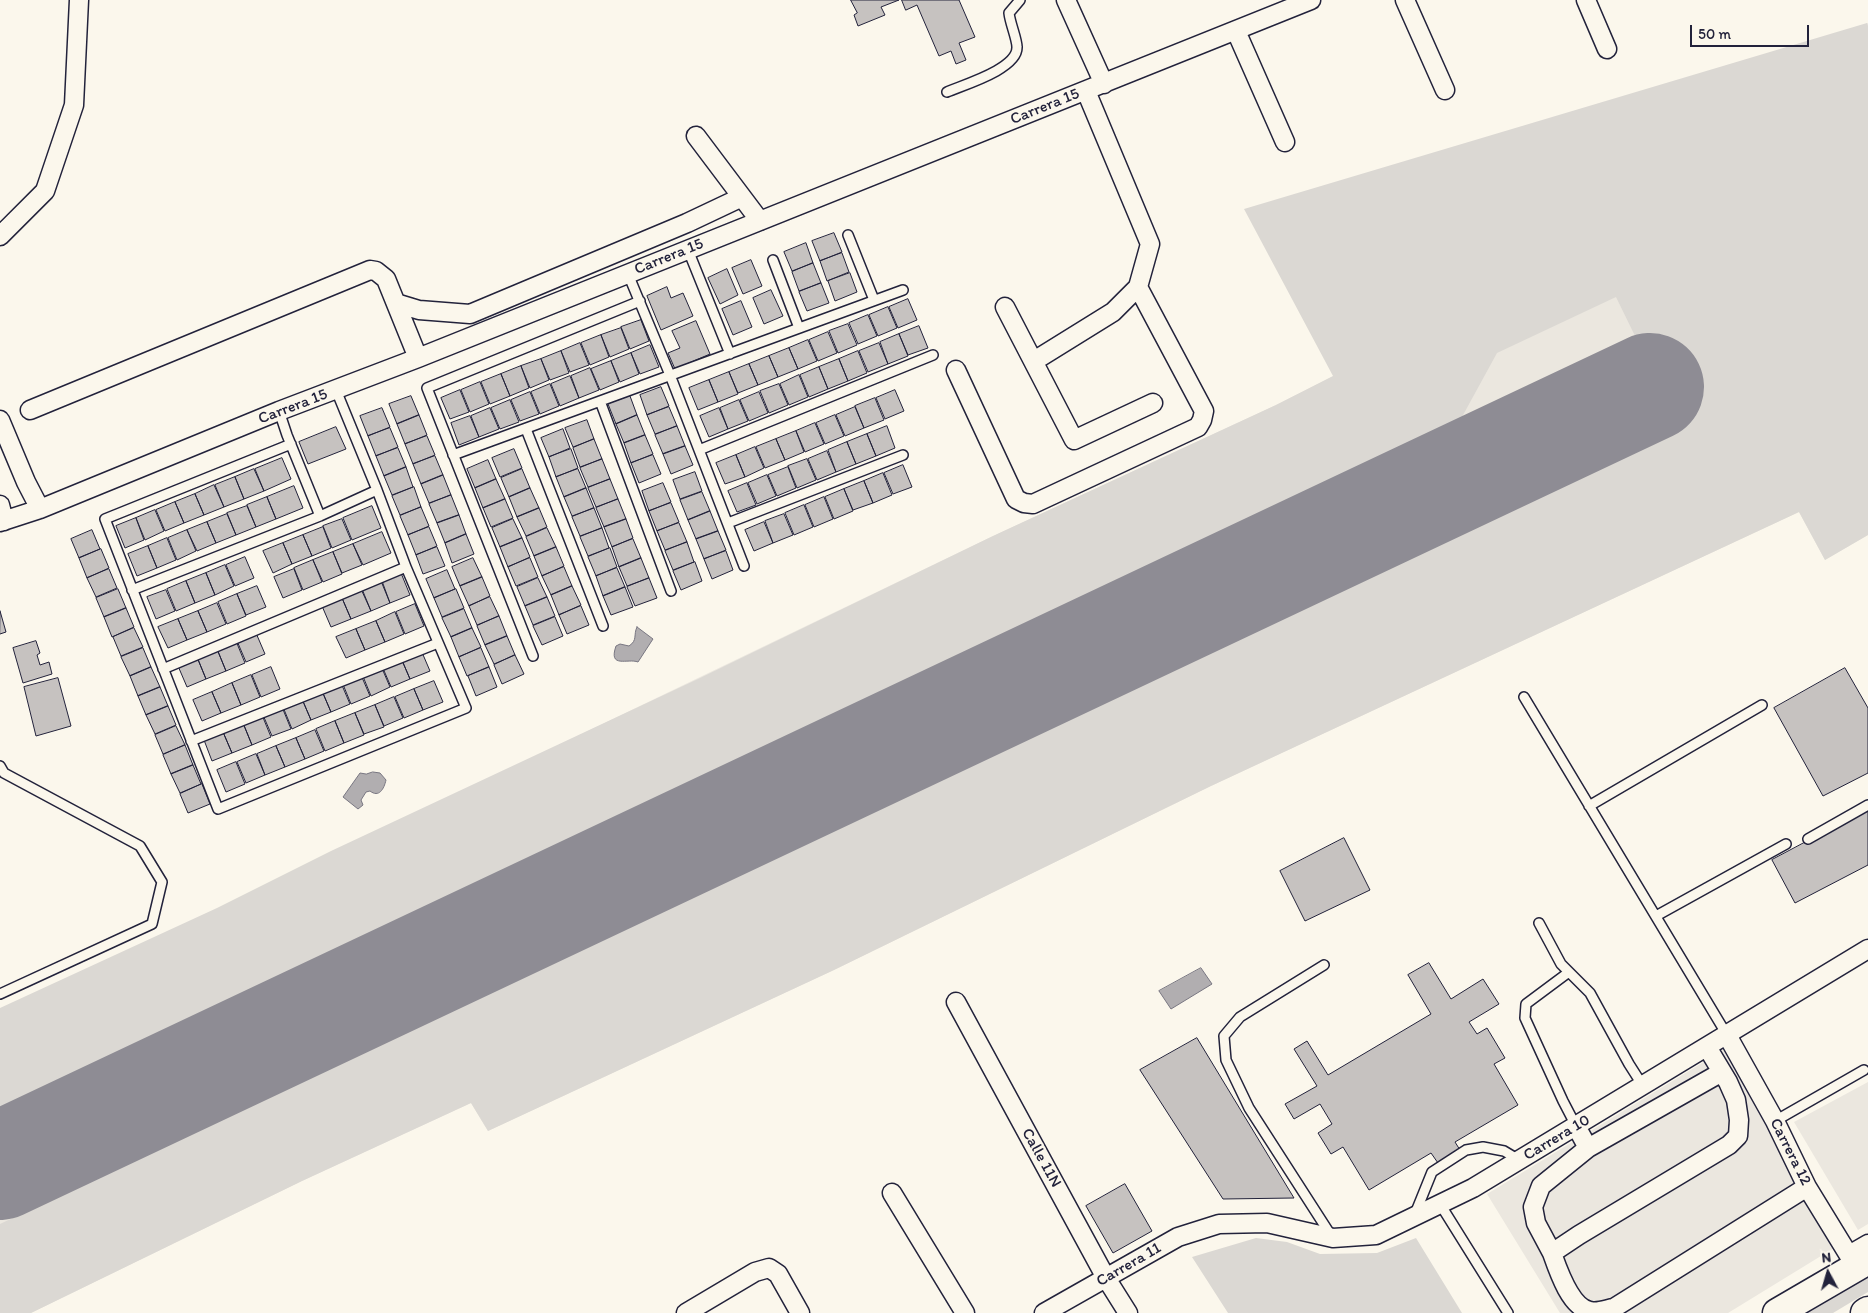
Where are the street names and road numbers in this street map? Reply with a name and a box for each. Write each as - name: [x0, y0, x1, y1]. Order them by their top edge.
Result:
- street label: Carrera 15: [1008, 84, 1082, 130]
- street label: Carrera 15: [632, 234, 706, 280]
- street label: Carrera 15: [256, 385, 330, 429]
- street label: Carrera 10: [1520, 1111, 1594, 1165]
- street label: Carrera 12: [1765, 1115, 1815, 1189]
- street label: Calle 11N: [1017, 1125, 1065, 1191]
- street label: Carrera 11: [1093, 1239, 1165, 1291]

